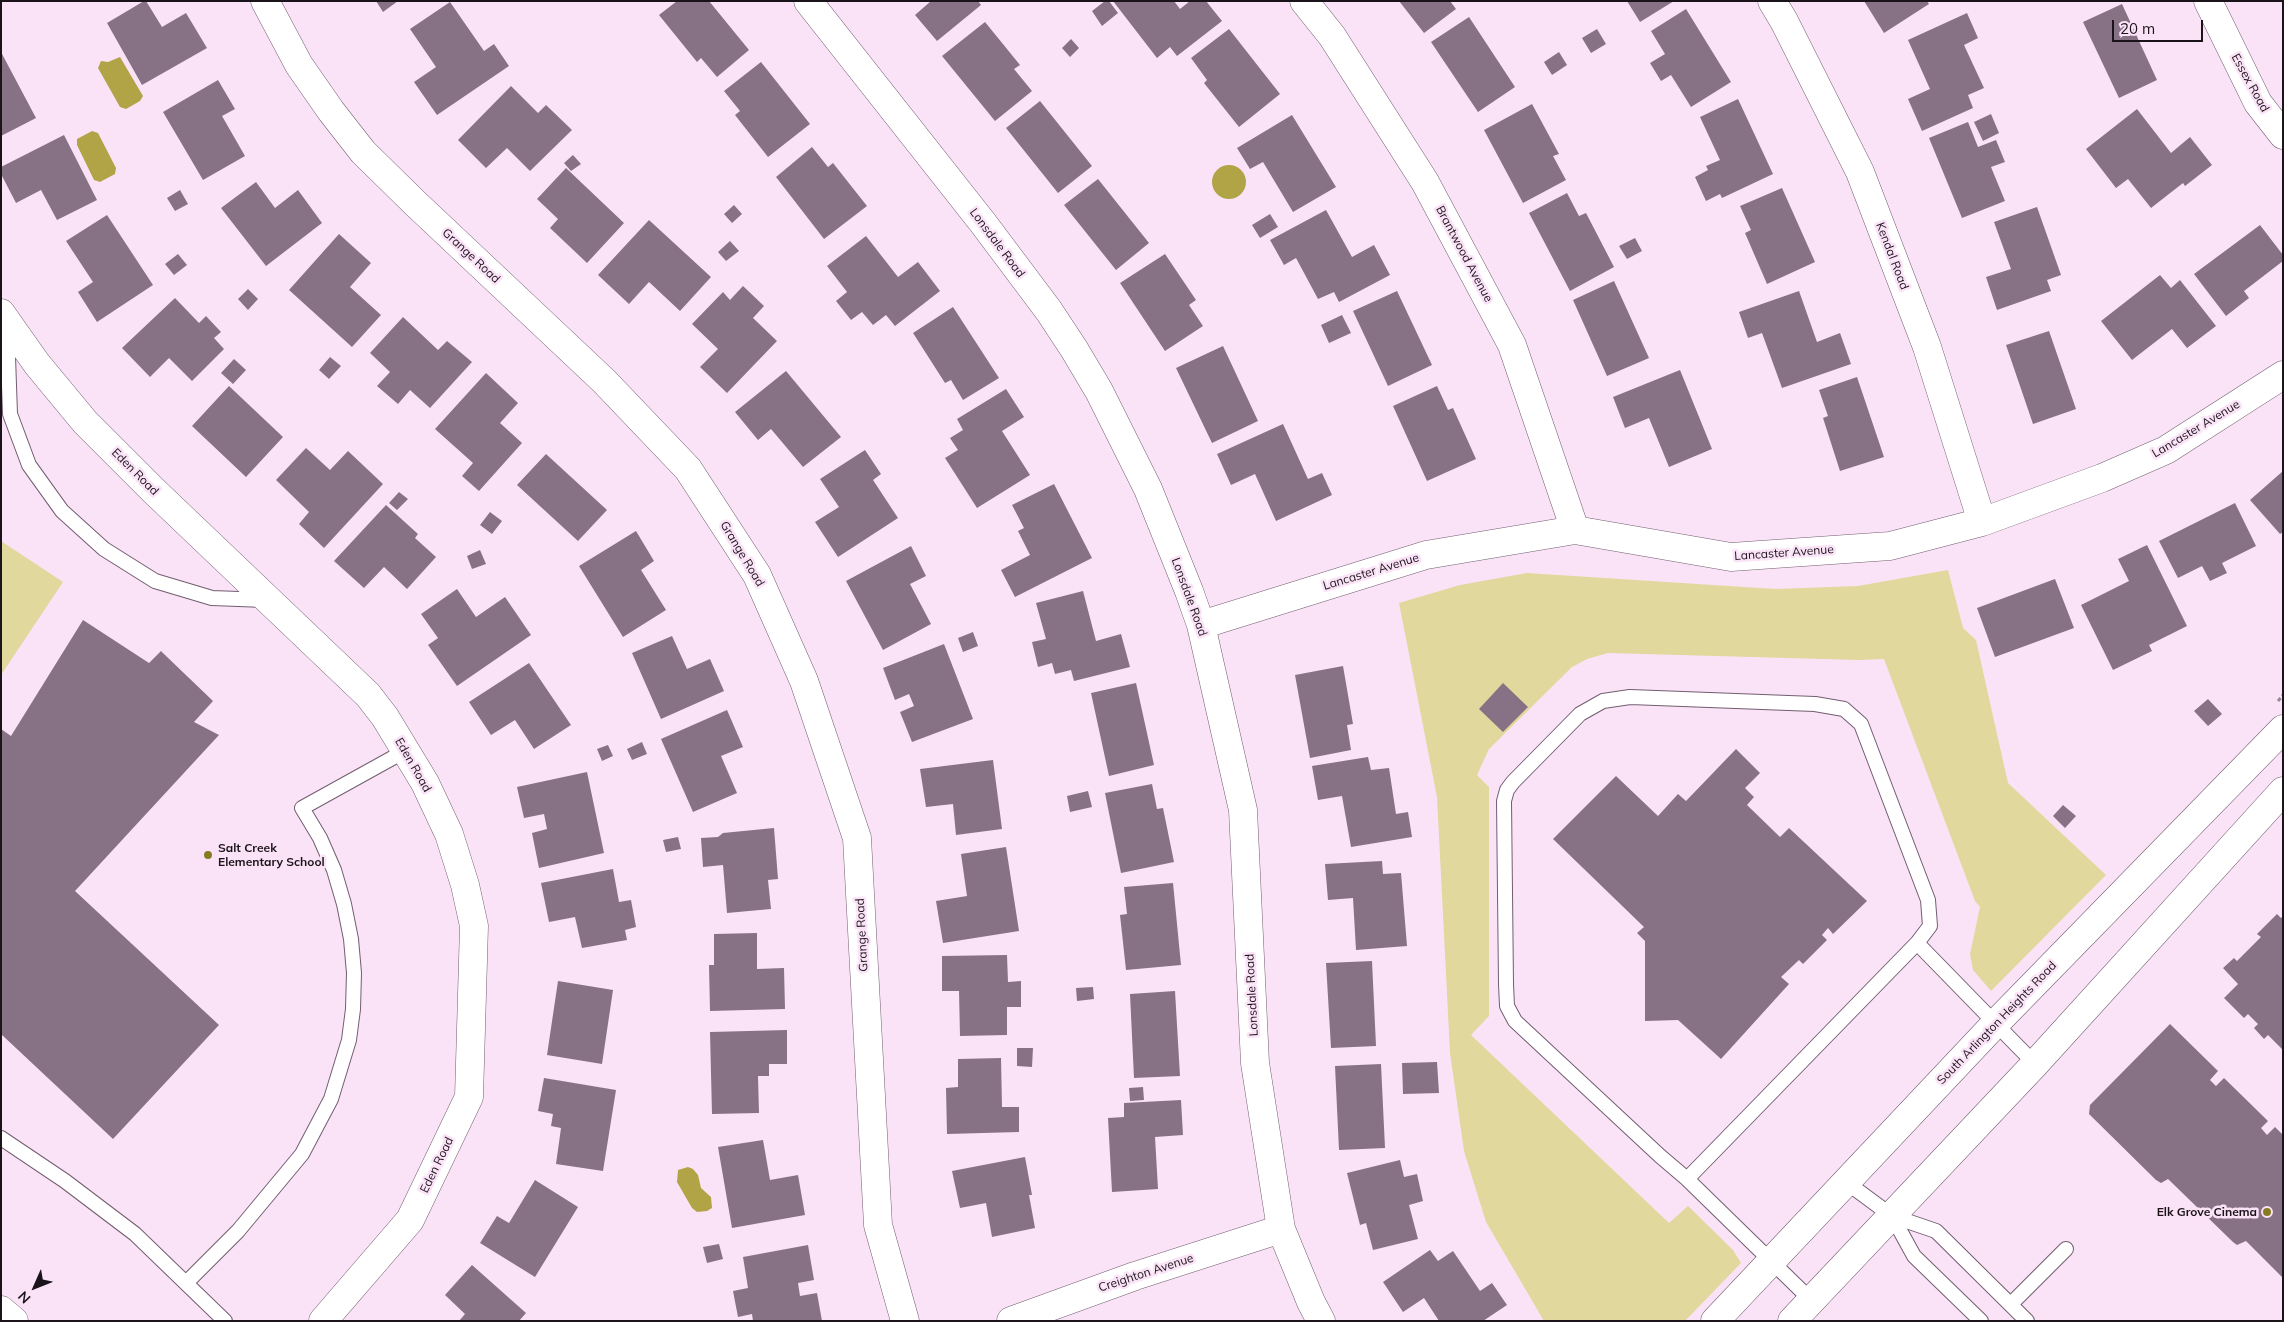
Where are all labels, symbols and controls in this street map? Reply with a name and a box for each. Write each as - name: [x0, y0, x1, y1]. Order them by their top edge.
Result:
- scale bar: [2114, 10, 2205, 42]
- text: 20 m: [2120, 19, 2155, 38]
- street label: Essex Road: [2228, 51, 2272, 115]
- street label: Brantwood Avenue: [1432, 203, 1496, 305]
- street label: Lonsdale Road: [966, 206, 1028, 280]
- street label: Kendal Road: [1873, 220, 1911, 292]
- street label: Grange Road: [439, 226, 503, 286]
- street label: Lancaster Avenue: [2150, 397, 2242, 461]
- street label: Eden Road: [109, 446, 161, 498]
- street label: Grange Road: [717, 519, 767, 589]
- street label: Lancaster Avenue: [1734, 542, 1834, 564]
- street label: Lancaster Avenue: [1321, 551, 1421, 593]
- street label: Lonsdale Road: [1168, 556, 1210, 638]
- street label: Eden Road: [392, 735, 434, 795]
- place label: Salt Creek Elementary School: [218, 841, 325, 869]
- marker: Salt Creek Elementary School: [202, 849, 214, 861]
- street label: Grange Road: [853, 898, 871, 972]
- street label: Lonsdale Road: [1243, 953, 1261, 1037]
- street label: South Arlington Heights Road: [1934, 958, 2060, 1088]
- street label: Eden Road: [417, 1135, 457, 1195]
- place label: Elk Grove Cinema: [2157, 1205, 2257, 1219]
- marker: Elk Grove Cinema: [2261, 1206, 2273, 1218]
- street label: Creighton Avenue: [1097, 1251, 1195, 1295]
- north arrow: [10, 1262, 60, 1312]
- text: N: [14, 1287, 34, 1307]

